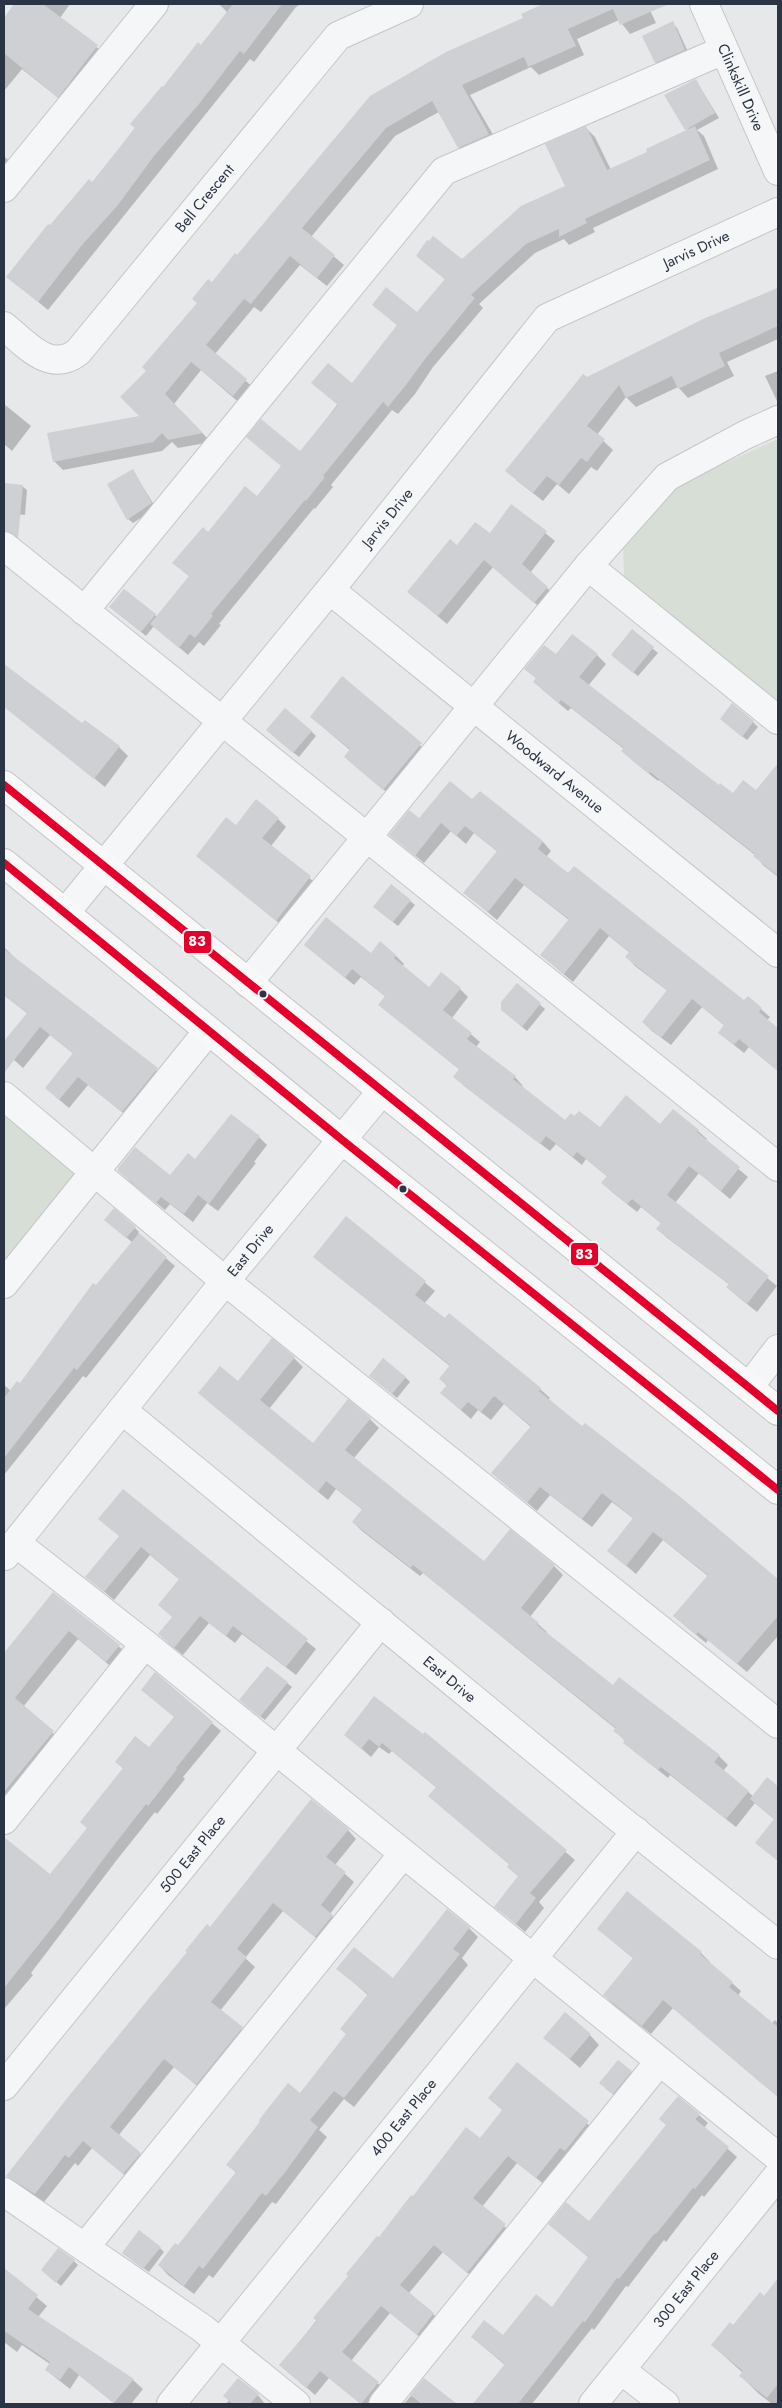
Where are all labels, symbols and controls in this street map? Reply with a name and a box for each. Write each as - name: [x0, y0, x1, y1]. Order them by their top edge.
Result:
- street label: Clinkskill Drive: [712, 40, 770, 135]
- street label: Bell Crescent: [170, 159, 240, 237]
- street label: Jarvis Drive: [658, 225, 733, 275]
- street label: Jarvis Drive: [356, 483, 418, 554]
- street label: Woodward Avenue: [501, 725, 609, 819]
- line badge: 83: [183, 930, 212, 954]
- text: 83: [188, 931, 206, 951]
- unlabelled marker: [258, 989, 268, 999]
- unlabelled marker: [398, 1184, 408, 1194]
- street label: East Drive: [222, 1219, 279, 1282]
- line badge: 83: [570, 1242, 599, 1266]
- text: 83: [575, 1244, 593, 1264]
- street label: East Drive: [418, 1651, 481, 1708]
- street label: 500 East Place: [154, 1810, 231, 1898]
- street label: 400 East Place: [365, 2074, 442, 2161]
- street label: 300 East Place: [648, 2245, 724, 2332]

